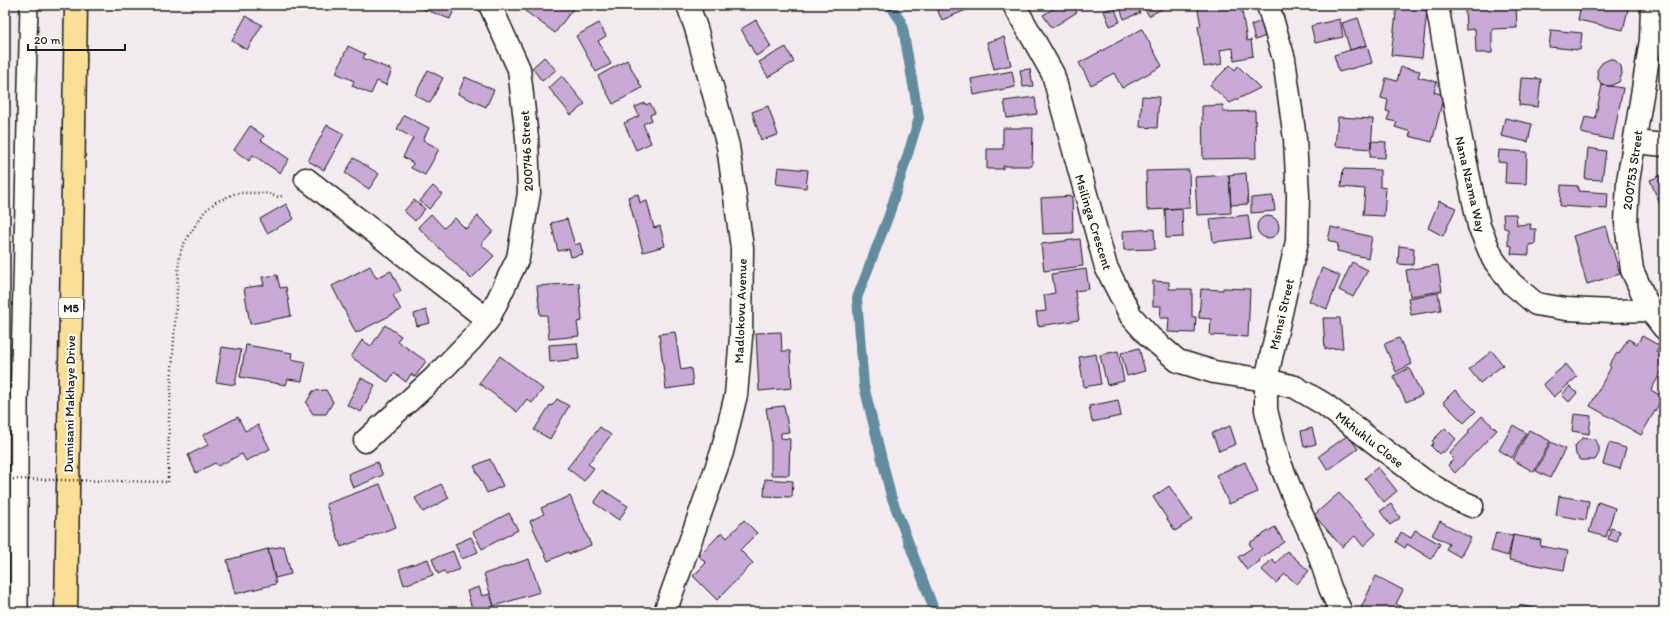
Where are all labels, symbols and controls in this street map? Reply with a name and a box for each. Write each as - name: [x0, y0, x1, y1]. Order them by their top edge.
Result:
- scale bar: [28, 26, 125, 52]
- text: 20 m: [34, 33, 61, 47]
- street label: 200746 Street: [517, 110, 536, 192]
- street label: 200753 Street: [1619, 129, 1646, 211]
- street label: Nana Nzama Way: [1452, 135, 1489, 233]
- street label: Msilinga Crescent: [1072, 172, 1115, 272]
- street label: Madlokovu Avenue: [731, 258, 750, 364]
- street label: Msinsi Street: [1266, 277, 1297, 351]
- road number: M5: [59, 298, 83, 318]
- street label: Dumisani Makhaye Drive: [61, 335, 78, 473]
- street label: Mkhuhlu Close: [1333, 408, 1407, 471]

